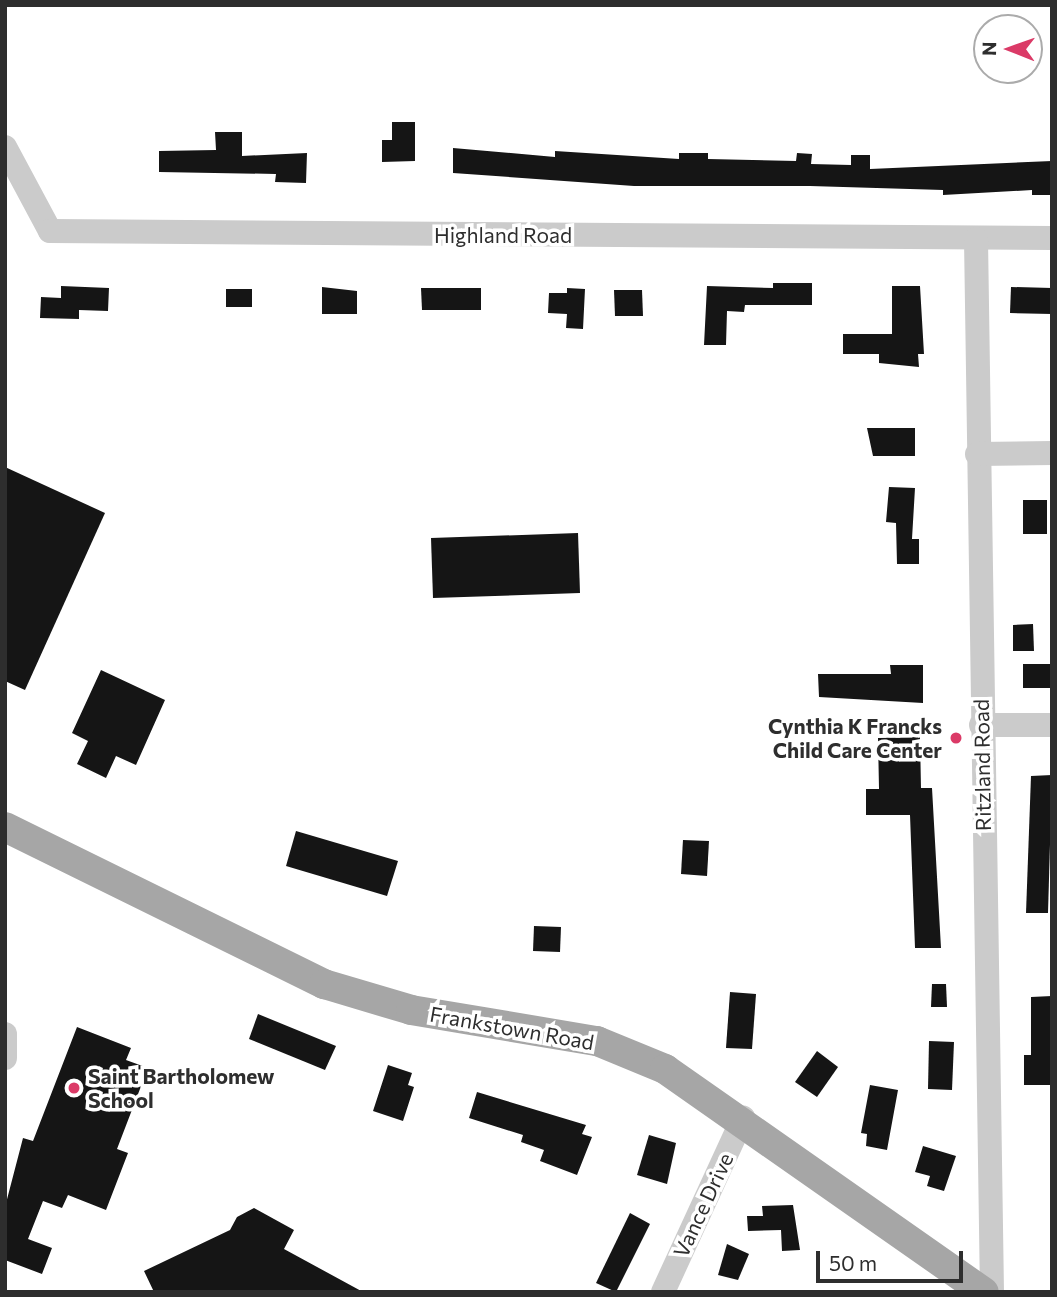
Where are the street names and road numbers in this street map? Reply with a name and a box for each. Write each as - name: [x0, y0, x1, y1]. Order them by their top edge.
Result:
- street label: Highland Road: [434, 222, 572, 248]
- street label: Ritzland Road: [968, 699, 996, 831]
- street label: Frankstown Road: [428, 1001, 596, 1055]
- street label: Vance Drive: [668, 1149, 738, 1261]

